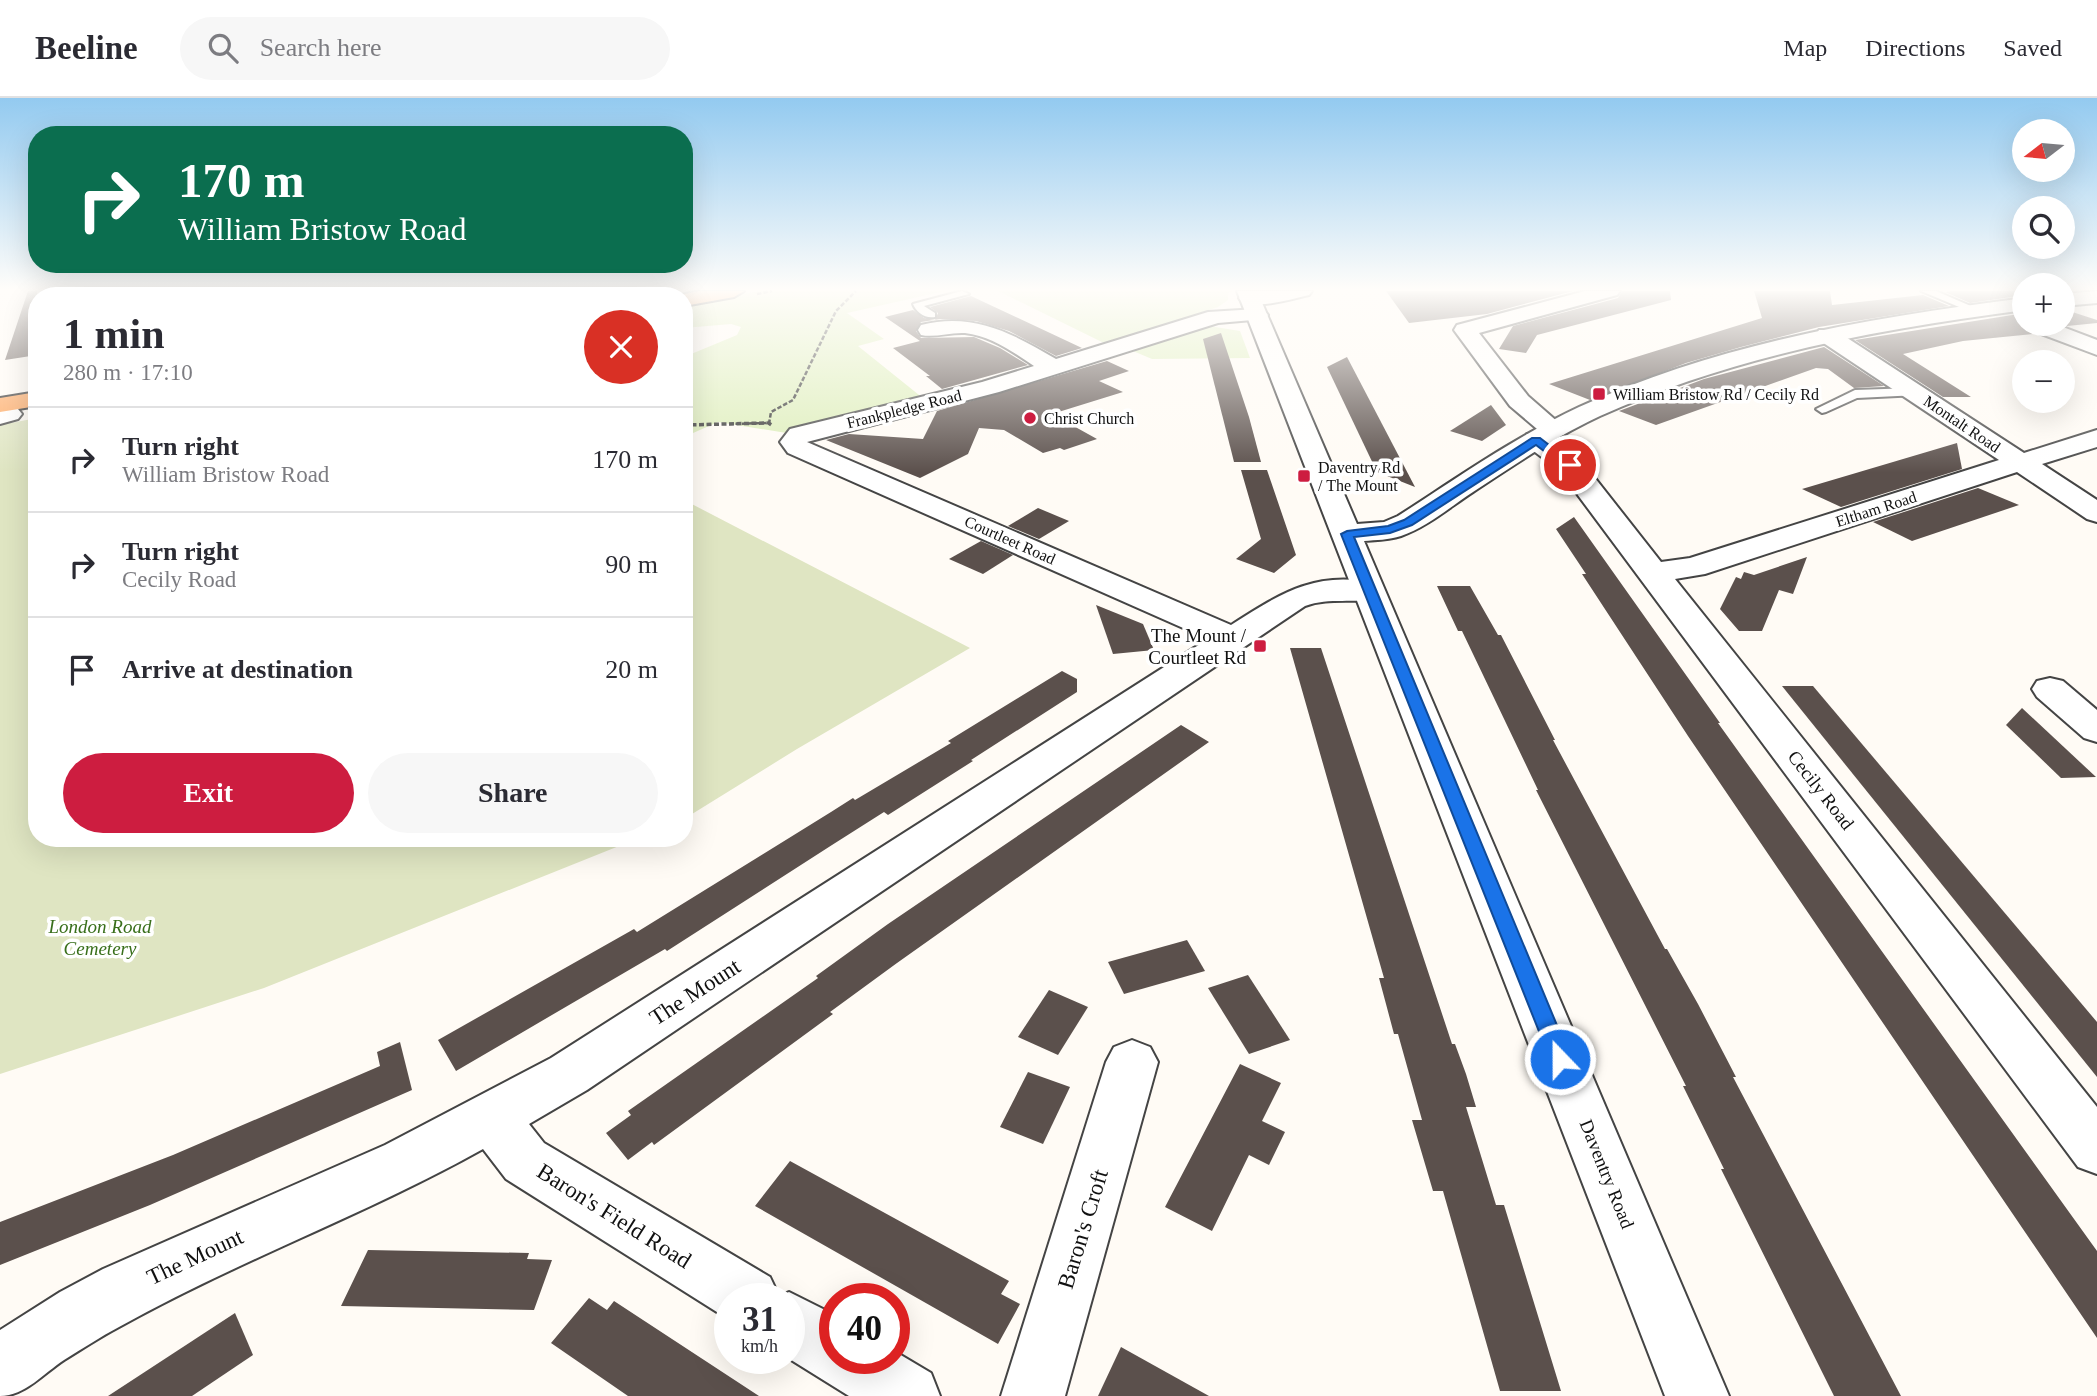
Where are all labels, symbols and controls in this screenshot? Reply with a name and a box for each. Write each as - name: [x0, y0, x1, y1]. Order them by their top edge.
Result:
- search box: [180, 17, 670, 80]
- icon: search: [204, 29, 242, 67]
- text: Beeline: [35, 30, 138, 66]
- text: Search here: [260, 33, 382, 62]
- text: Map: [1783, 35, 1827, 61]
- text: Directions: [1865, 35, 1965, 61]
- text: Saved: [2003, 35, 2062, 61]
- north arrow: [2012, 119, 2076, 182]
- map controls: [2012, 119, 2075, 413]
- text: 170 m: [178, 153, 305, 208]
- icon: right: [63, 154, 154, 245]
- button: search: [2012, 196, 2075, 259]
- text: William Bristow Road: [178, 211, 466, 247]
- button: +: [2012, 273, 2075, 336]
- button: close: [584, 310, 658, 384]
- text: 1 min: [63, 311, 165, 357]
- button: −: [2012, 350, 2075, 413]
- text: 280 m · 17:10: [63, 360, 193, 385]
- marker: William Bristow Rd / Cecily Rd: [1591, 386, 1607, 402]
- place label: William Bristow Rd / Cecily Rd: [1613, 386, 1819, 404]
- street label: Frankpledge Road: [845, 387, 963, 432]
- street label: Montalt Road: [1921, 392, 2003, 456]
- marker: Christ Church: [1022, 410, 1038, 426]
- place label: Christ Church: [1044, 410, 1134, 427]
- text: Turn right: [122, 432, 239, 461]
- pin: [1540, 435, 1600, 495]
- icon: right: [63, 441, 101, 479]
- text: 170 m: [592, 445, 658, 474]
- icon: arrive: [1551, 446, 1589, 484]
- place label: Daventry Rd / The Mount: [1318, 459, 1400, 494]
- text: William Bristow Road: [122, 462, 329, 487]
- marker: Daventry Rd / The Mount: [1296, 468, 1312, 484]
- street label: Eltham Road: [1833, 488, 1919, 530]
- street label: Courtleet Road: [962, 512, 1058, 568]
- text: Turn right: [122, 537, 239, 566]
- icon: right: [63, 546, 101, 584]
- text: 90 m: [605, 550, 658, 579]
- text: Cecily Road: [122, 567, 236, 592]
- place label: The Mount / Courtleet Rd: [1148, 625, 1247, 668]
- marker: The Mount / Courtleet Rd: [1252, 638, 1268, 654]
- icon: arrive: [63, 651, 101, 689]
- text: Arrive at destination: [122, 655, 353, 684]
- text: 20 m: [605, 655, 658, 684]
- street label: Cecily Road: [1784, 746, 1859, 834]
- button: Exit: [63, 753, 354, 833]
- button: Share: [368, 753, 658, 833]
- park label: London Road Cemetery: [48, 916, 152, 959]
- street label: The Mount: [645, 953, 745, 1030]
- position arrow: [1523, 1022, 1597, 1096]
- street label: Daventry Road: [1576, 1116, 1639, 1232]
- street label: Baron's Field Road: [532, 1159, 696, 1274]
- street label: Baron's Croft: [1053, 1166, 1113, 1292]
- street label: The Mount: [143, 1224, 247, 1290]
- speed limit sign: 40: [819, 1283, 910, 1374]
- text: 31: [742, 1300, 777, 1339]
- text: km/h: [741, 1336, 778, 1356]

